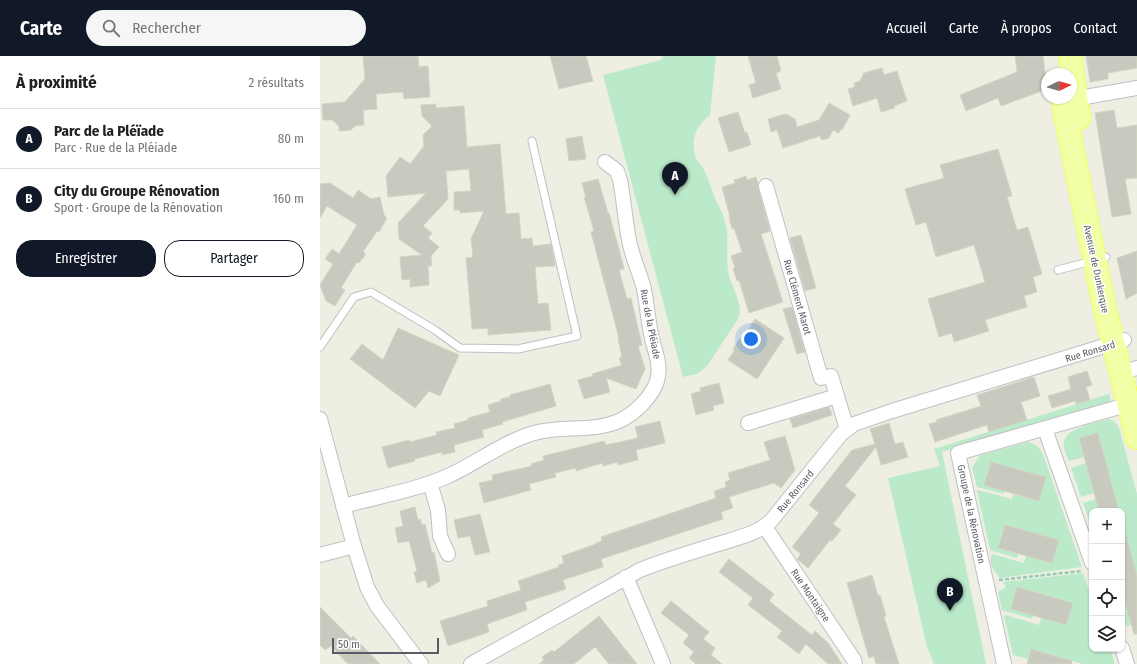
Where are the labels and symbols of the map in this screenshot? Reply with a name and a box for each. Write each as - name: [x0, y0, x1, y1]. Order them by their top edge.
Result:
- north arrow: [1041, 68, 1077, 104]
- pin: A: [662, 162, 688, 195]
- street label: Avenue de Dunkerque: [1081, 224, 1111, 314]
- street label: Rue Clément Marot: [781, 258, 814, 337]
- street label: Rue de la Pléiade: [637, 288, 663, 360]
- your location: [741, 329, 761, 349]
- street label: Rue Ronsard: [1064, 339, 1117, 365]
- street label: Groupe de la Rénovation: [955, 464, 987, 565]
- street label: Rue Ronsard: [775, 468, 817, 515]
- street label: Rue Montaigne: [788, 567, 832, 624]
- pin: B: [937, 578, 963, 611]
- scale bar: [332, 636, 439, 655]

